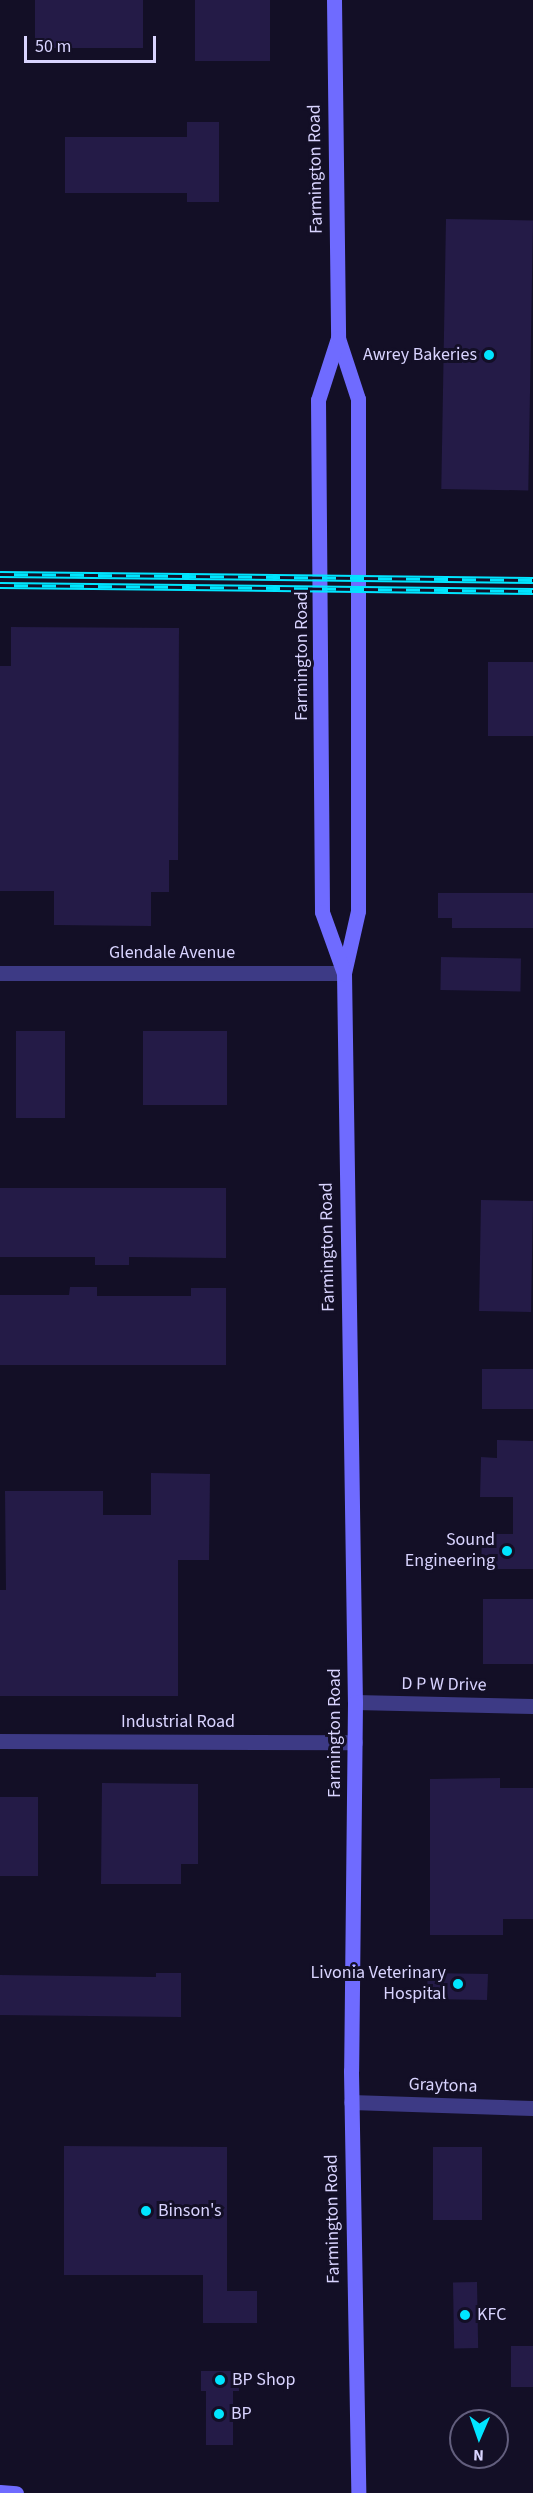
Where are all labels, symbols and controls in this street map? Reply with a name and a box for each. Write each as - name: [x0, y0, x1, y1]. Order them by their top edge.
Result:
- scale bar: [27, 24, 159, 62]
- text: 50 m: [35, 34, 71, 59]
- street label: Farmington Road: [304, 104, 328, 234]
- place label: Awrey Bakeries: [363, 344, 477, 366]
- marker: Awrey Bakeries: [482, 348, 496, 362]
- street label: Farmington Road: [291, 591, 313, 721]
- street label: Glendale Avenue: [109, 942, 235, 964]
- street label: Farmington Road: [316, 1182, 340, 1312]
- place label: Sound Engineering: [405, 1530, 495, 1572]
- marker: Sound Engineering: [500, 1544, 514, 1558]
- street label: Farmington Road: [324, 1668, 346, 1798]
- street label: D P W Drive: [401, 1673, 487, 1697]
- street label: Industrial Road: [121, 1711, 235, 1733]
- place label: Livonia Veterinary Hospital: [311, 1963, 446, 2006]
- marker: Livonia Veterinary Hospital: [451, 1977, 465, 1991]
- street label: Graytona: [408, 2074, 478, 2098]
- street label: Farmington Road: [321, 2154, 345, 2284]
- place label: Binson's: [158, 2200, 222, 2222]
- marker: Binson's: [139, 2204, 153, 2218]
- place label: KFC: [477, 2304, 506, 2326]
- marker: KFC: [458, 2308, 472, 2322]
- place label: BP Shop: [232, 2369, 296, 2391]
- marker: BP Shop: [213, 2373, 227, 2387]
- place label: BP: [231, 2403, 252, 2425]
- marker: BP: [212, 2407, 226, 2421]
- north arrow: [449, 2409, 509, 2469]
- text: N: [473, 2444, 484, 2466]

